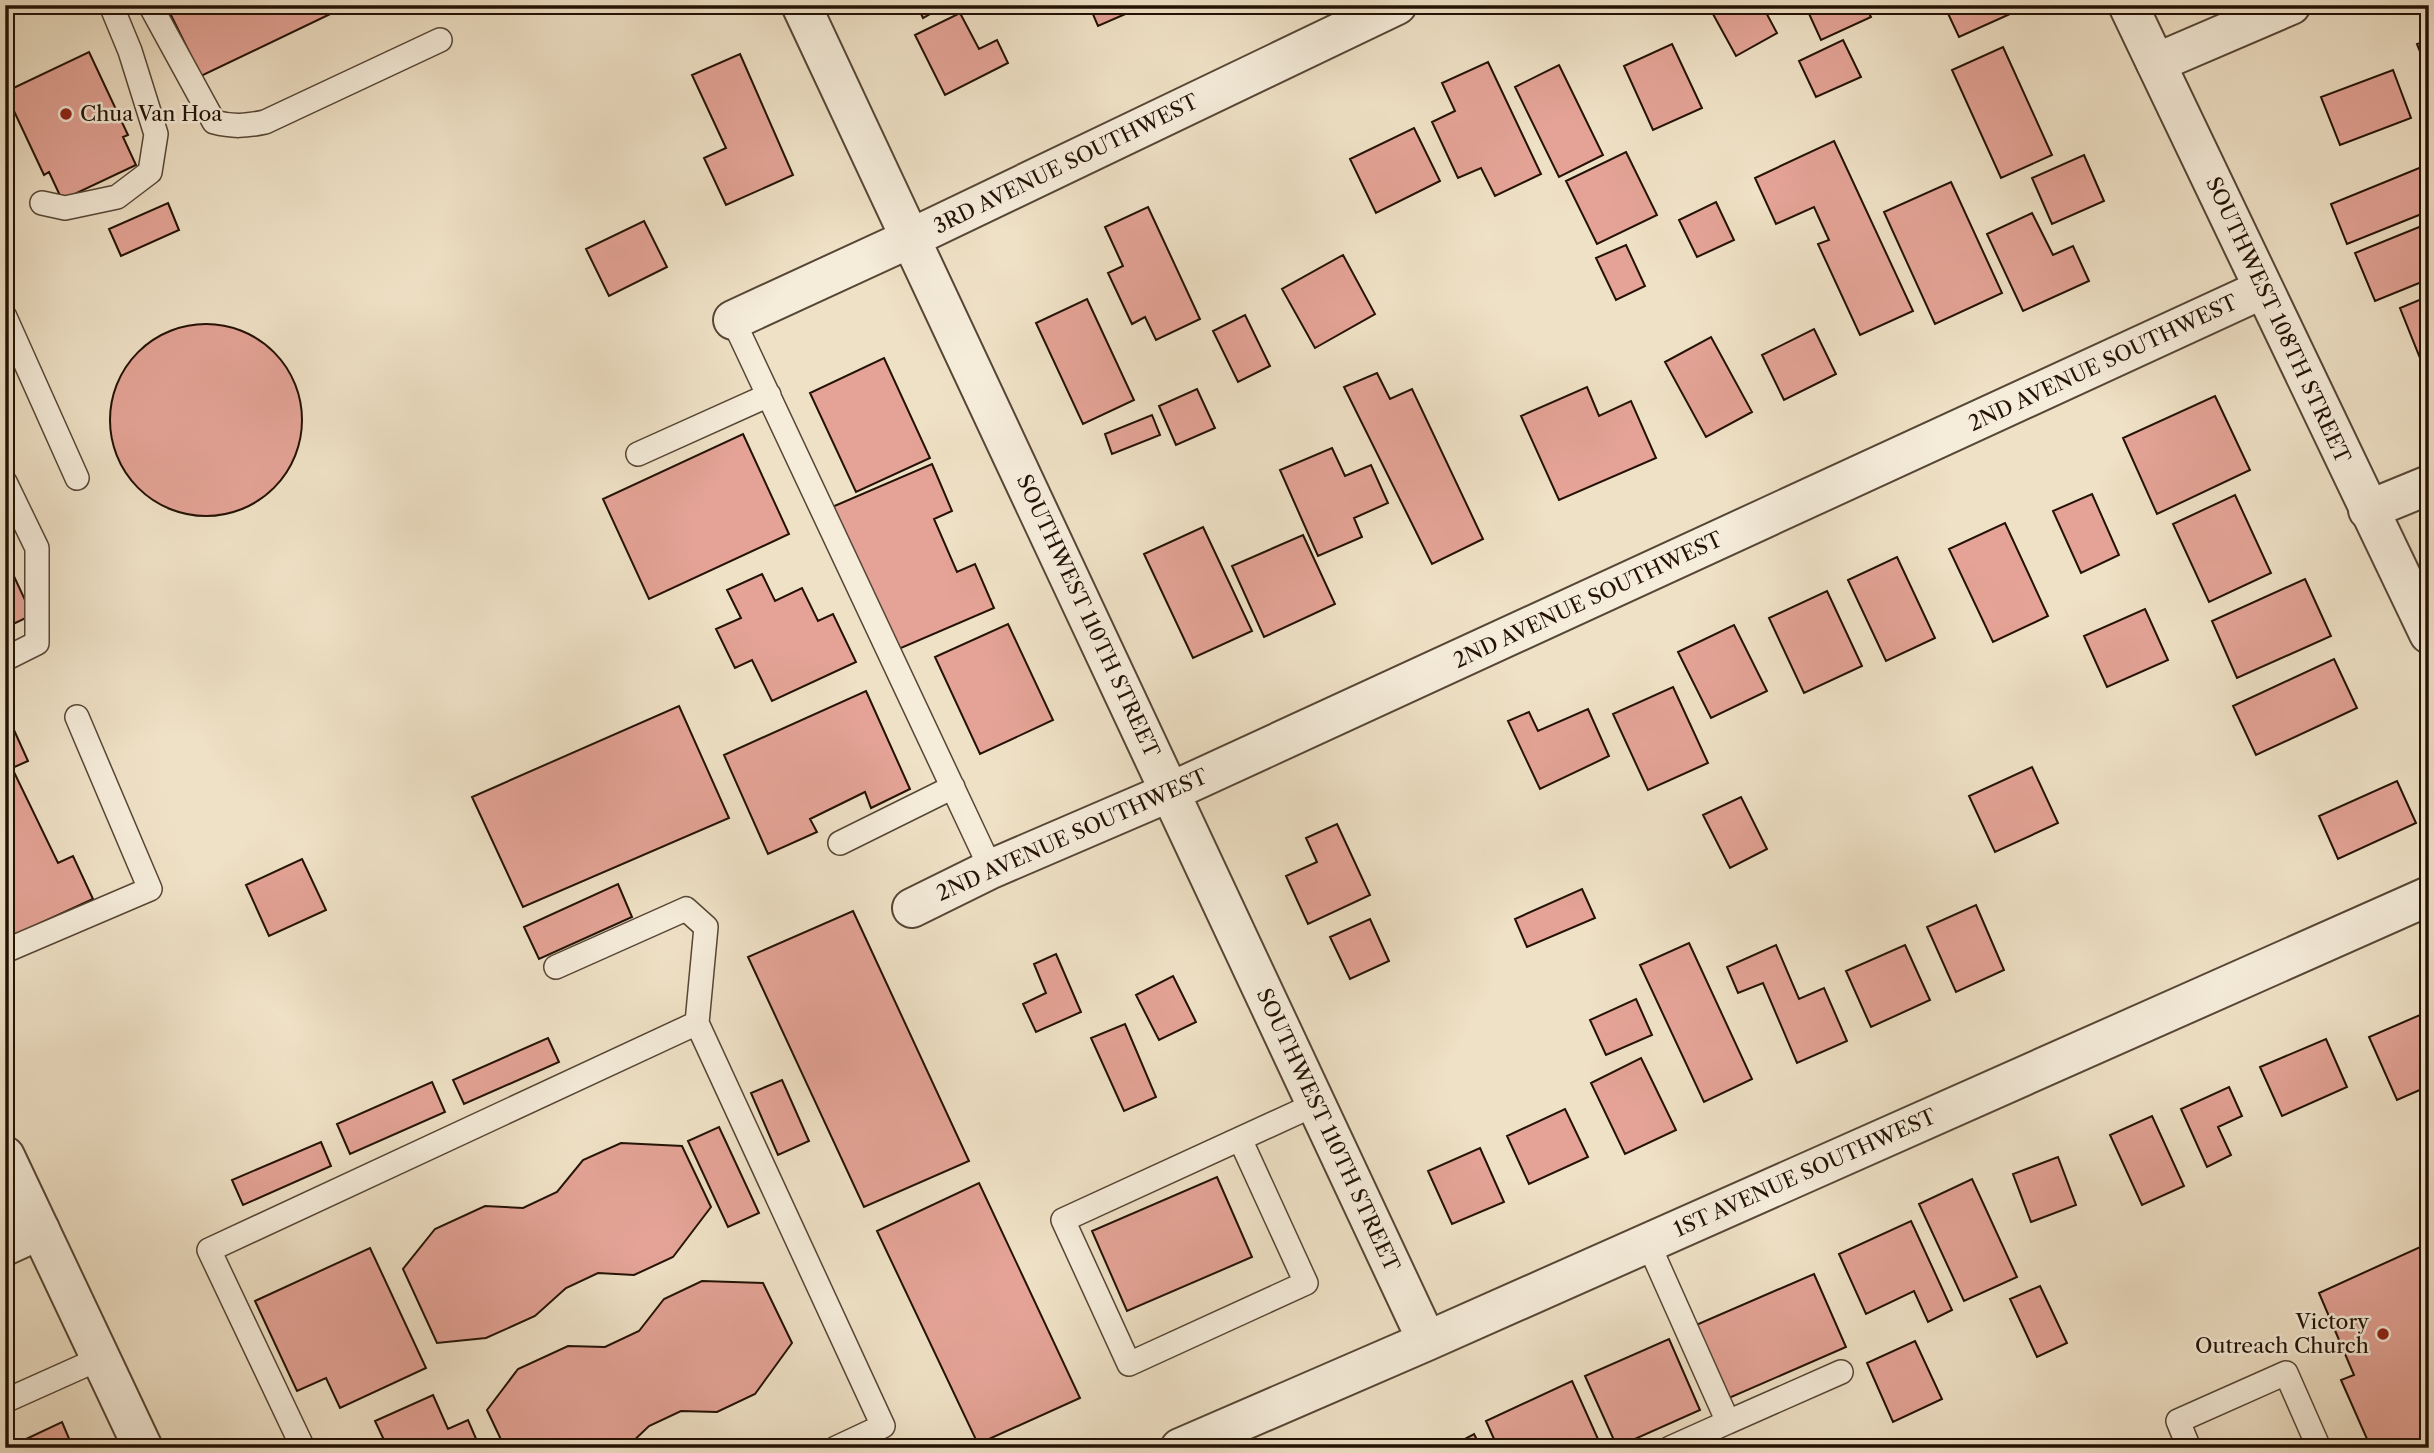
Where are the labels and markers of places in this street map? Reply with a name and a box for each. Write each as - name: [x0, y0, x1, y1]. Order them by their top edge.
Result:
- place label: Chua Van Hoa: [80, 101, 223, 126]
- marker: Chua Van Hoa: [58, 106, 74, 122]
- place label: Victory Outreach Church: [2195, 1309, 2369, 1358]
- marker: Victory Outreach Church: [2375, 1326, 2391, 1342]

